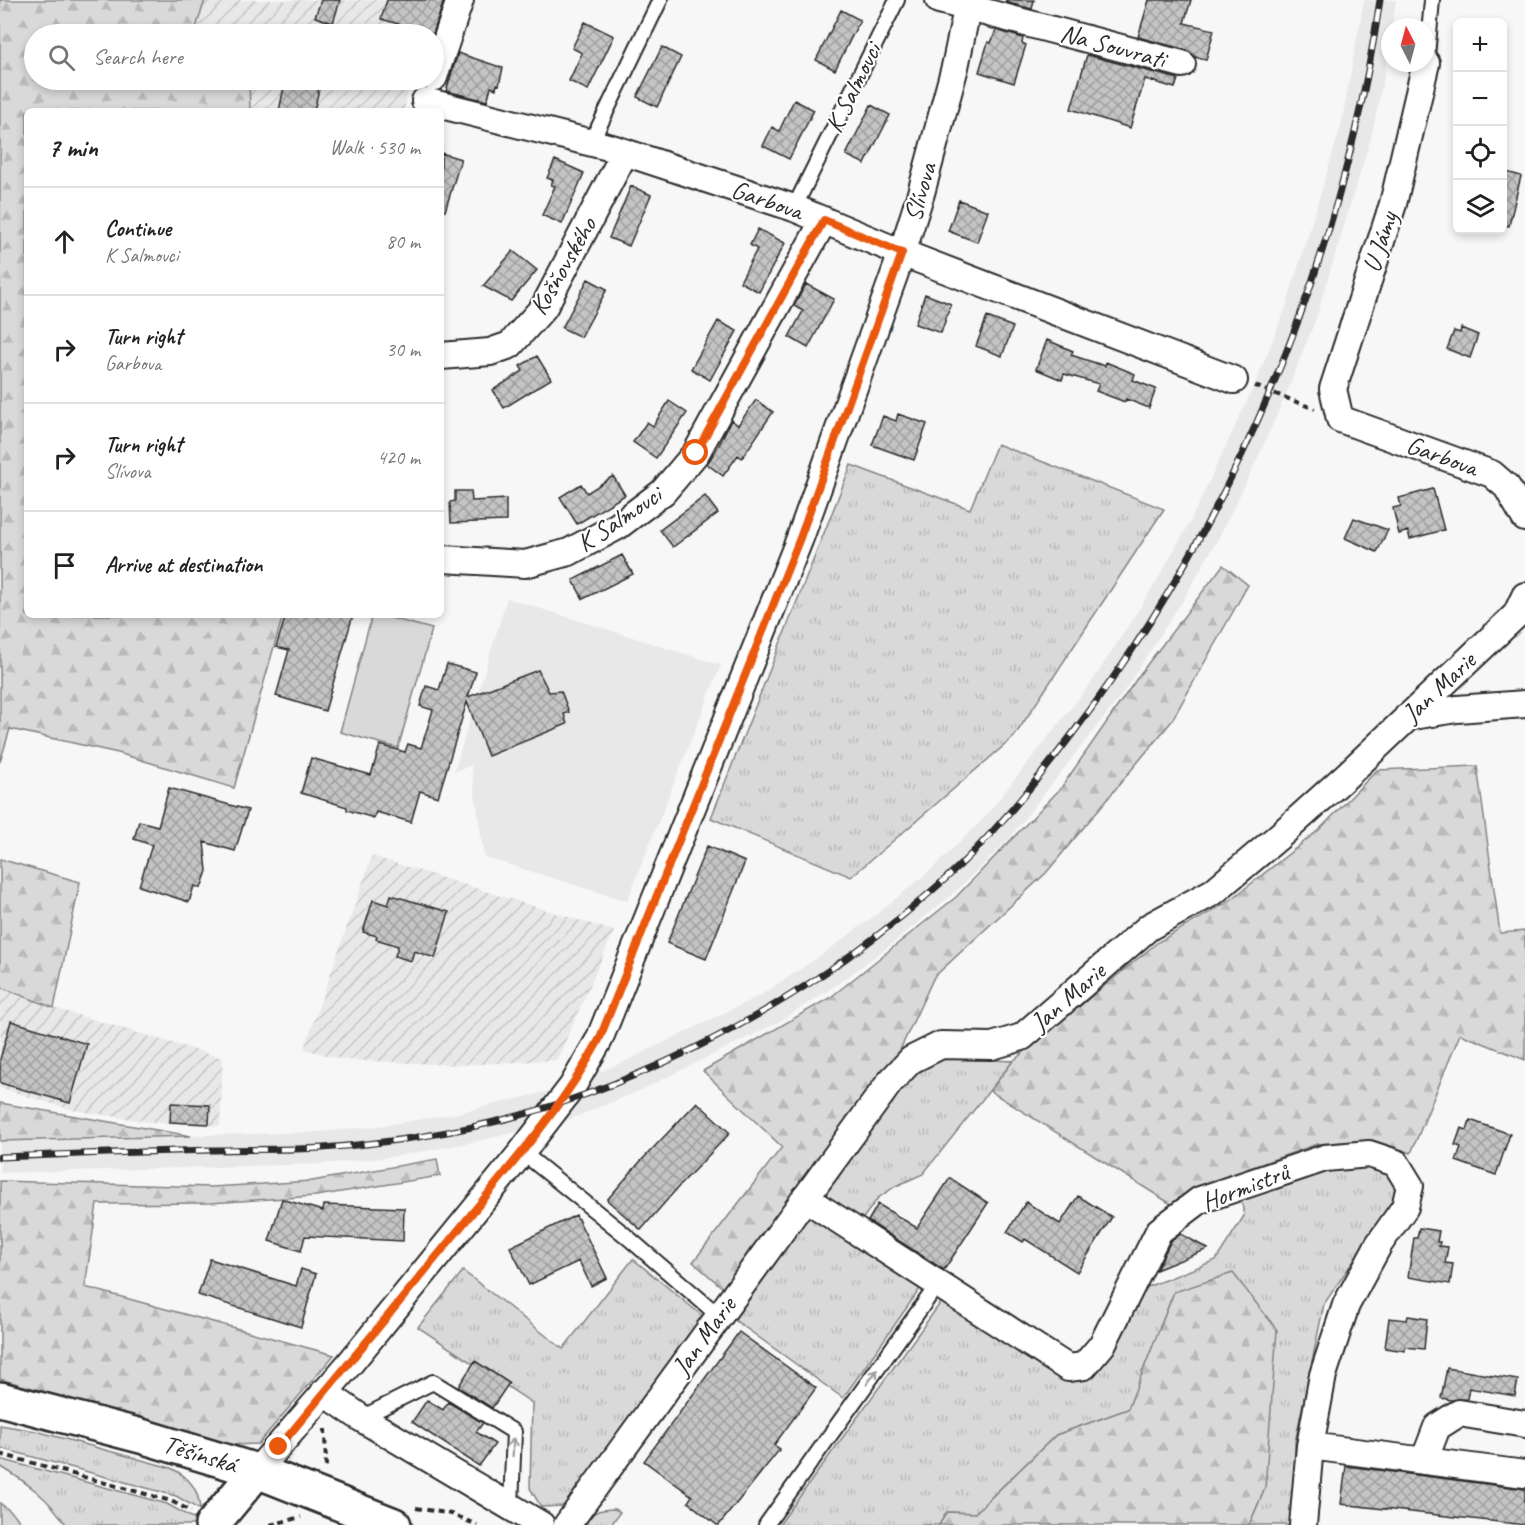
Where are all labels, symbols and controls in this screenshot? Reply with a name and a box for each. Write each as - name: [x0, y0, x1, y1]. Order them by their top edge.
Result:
- street label: Na Souvrati: [1057, 16, 1172, 77]
- north arrow: [1381, 18, 1435, 72]
- map controls: [1453, 18, 1507, 234]
- button: +: [1453, 18, 1507, 72]
- search box: [24, 24, 444, 90]
- street label: K Salmovci: [817, 35, 890, 138]
- icon: search: [45, 41, 78, 74]
- text: Search here: [93, 43, 183, 71]
- button: −: [1453, 72, 1507, 126]
- button: locate: [1453, 126, 1507, 180]
- text: 7 min: [48, 131, 98, 164]
- text: Walk · 530 m: [330, 135, 420, 160]
- street label: Slívova: [896, 157, 944, 225]
- street label: Garbova: [727, 172, 809, 228]
- button: layers: [1453, 180, 1507, 234]
- street label: U Jámy: [1355, 206, 1406, 276]
- street label: Košňovského: [522, 210, 605, 321]
- text: Continue: [105, 215, 171, 243]
- icon: ahead: [48, 225, 81, 258]
- text: 80 m: [386, 229, 420, 254]
- text: K Salmovci: [105, 243, 178, 268]
- text: Turn right: [105, 323, 182, 351]
- icon: right: [48, 333, 81, 366]
- text: 30 m: [386, 337, 420, 362]
- text: Garbova: [105, 351, 161, 376]
- street label: Garbova: [1402, 428, 1484, 485]
- text: Turn right: [105, 431, 182, 459]
- route start: [682, 439, 708, 465]
- icon: right: [48, 441, 81, 474]
- text: 420 m: [377, 445, 420, 470]
- text: Slívova: [105, 459, 151, 484]
- street label: K Salmovci: [570, 477, 670, 559]
- icon: arrive: [48, 549, 81, 582]
- text: Arrive at destination: [105, 551, 262, 579]
- street label: Jan Marie: [1394, 643, 1485, 731]
- street label: Jan Marie: [1022, 954, 1114, 1040]
- street label: Hormistrů: [1197, 1155, 1295, 1219]
- street label: Jan Marie: [663, 1288, 745, 1383]
- one-way arrow: [866, 1369, 878, 1385]
- street label: Těšínská: [159, 1427, 243, 1482]
- route end: [265, 1433, 291, 1459]
- one-way arrow: [508, 1438, 519, 1458]

